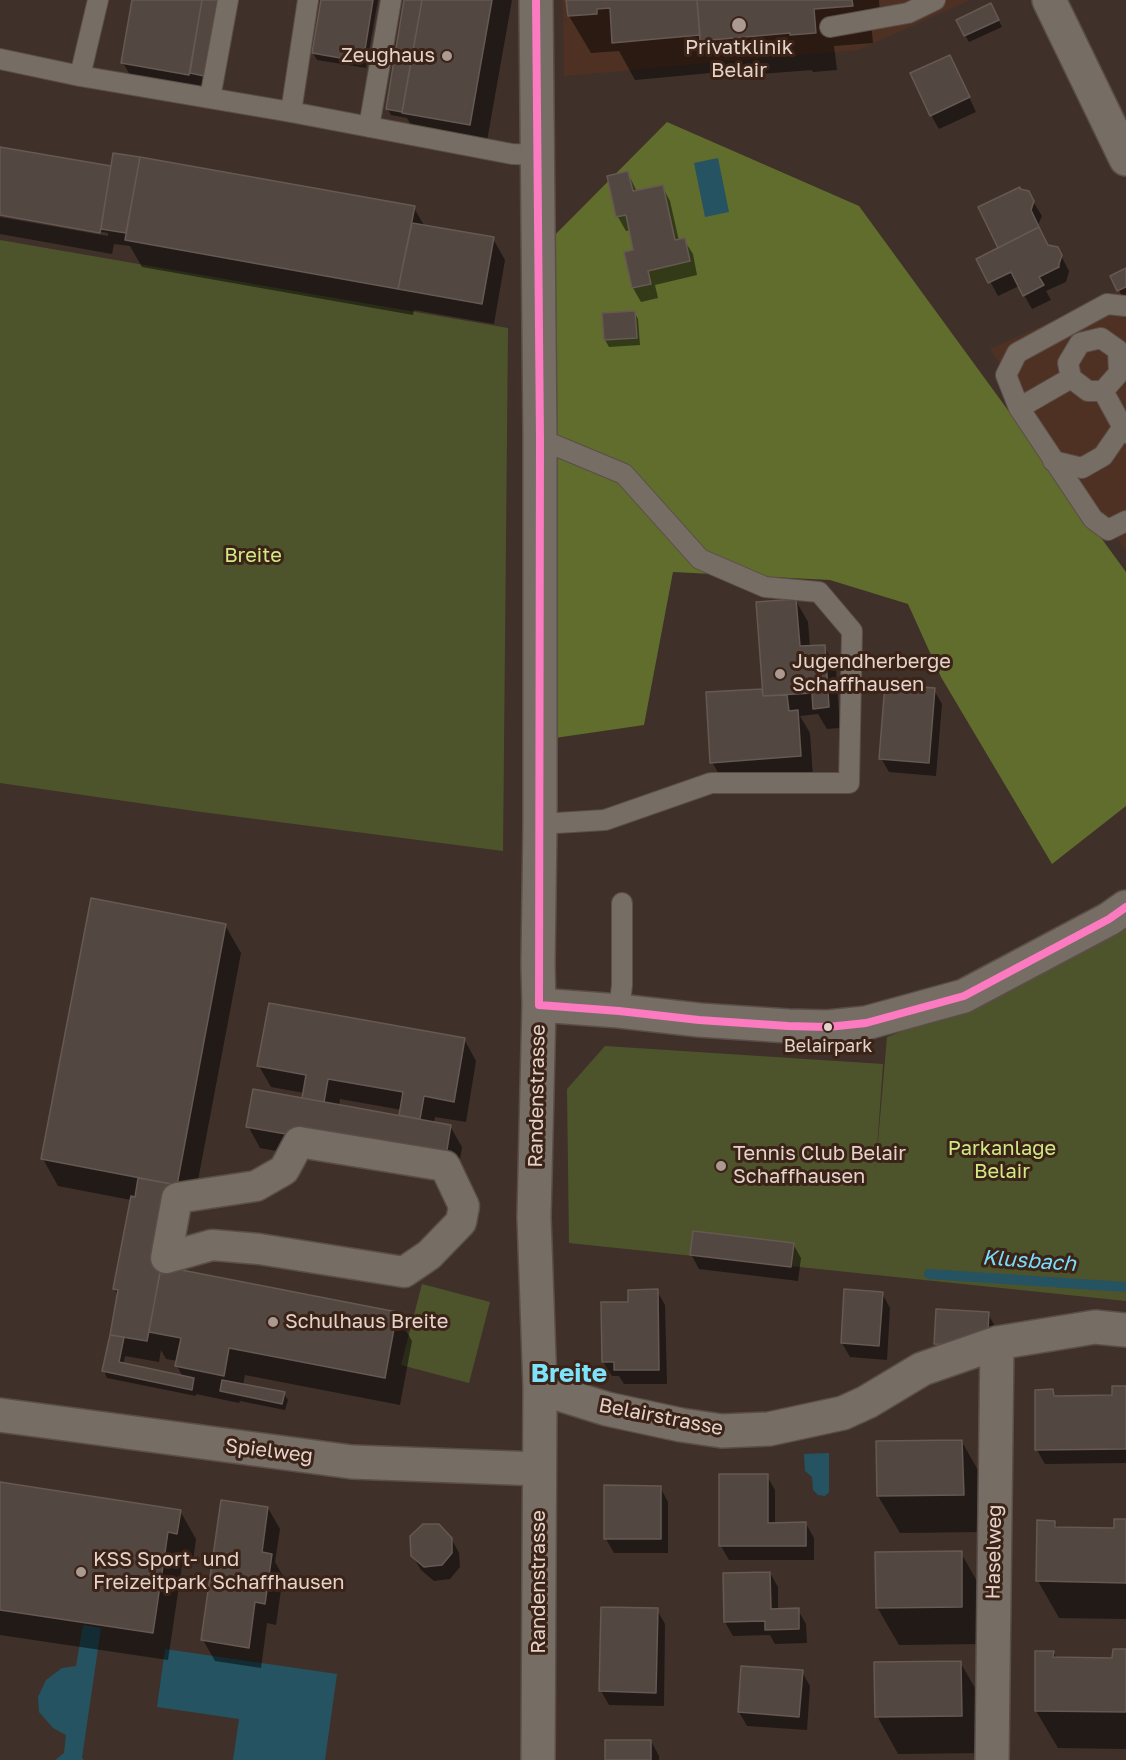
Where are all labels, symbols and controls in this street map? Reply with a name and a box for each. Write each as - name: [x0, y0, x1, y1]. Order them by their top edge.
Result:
- marker: Privatklinik Belair: [730, 16, 748, 34]
- place label: Privatklinik Belair: [685, 36, 793, 83]
- place label: Zeughaus: [341, 44, 435, 68]
- marker: Zeughaus: [440, 49, 454, 63]
- park label: Breite: [224, 544, 282, 568]
- place label: Jugendherberge Schaffhausen: [792, 650, 951, 697]
- marker: Jugendherberge Schaffhausen: [773, 667, 787, 681]
- marker: Belairpark: [822, 1021, 834, 1033]
- street label: Randenstrasse: [524, 1024, 550, 1168]
- place label: Belairpark: [784, 1035, 872, 1057]
- park label: Parkanlage Belair: [948, 1137, 1056, 1184]
- place label: Tennis Club Belair Schaffhausen: [733, 1142, 906, 1189]
- marker: Tennis Club Belair Schaffhausen: [714, 1159, 728, 1173]
- water label: Klusbach: [981, 1245, 1077, 1277]
- place label: Schulhaus Breite: [285, 1310, 448, 1334]
- marker: Schulhaus Breite: [266, 1315, 280, 1329]
- district label: Breite: [531, 1358, 607, 1390]
- street label: Belairstrasse: [597, 1393, 725, 1441]
- street label: Spielweg: [224, 1434, 314, 1468]
- street label: Haselweg: [981, 1504, 1007, 1600]
- street label: Randenstrasse: [527, 1510, 551, 1654]
- place label: KSS Sport- und Freizeitpark Schaffhausen: [93, 1548, 345, 1595]
- marker: KSS Sport- und Freizeitpark Schaffhausen: [74, 1565, 88, 1579]

